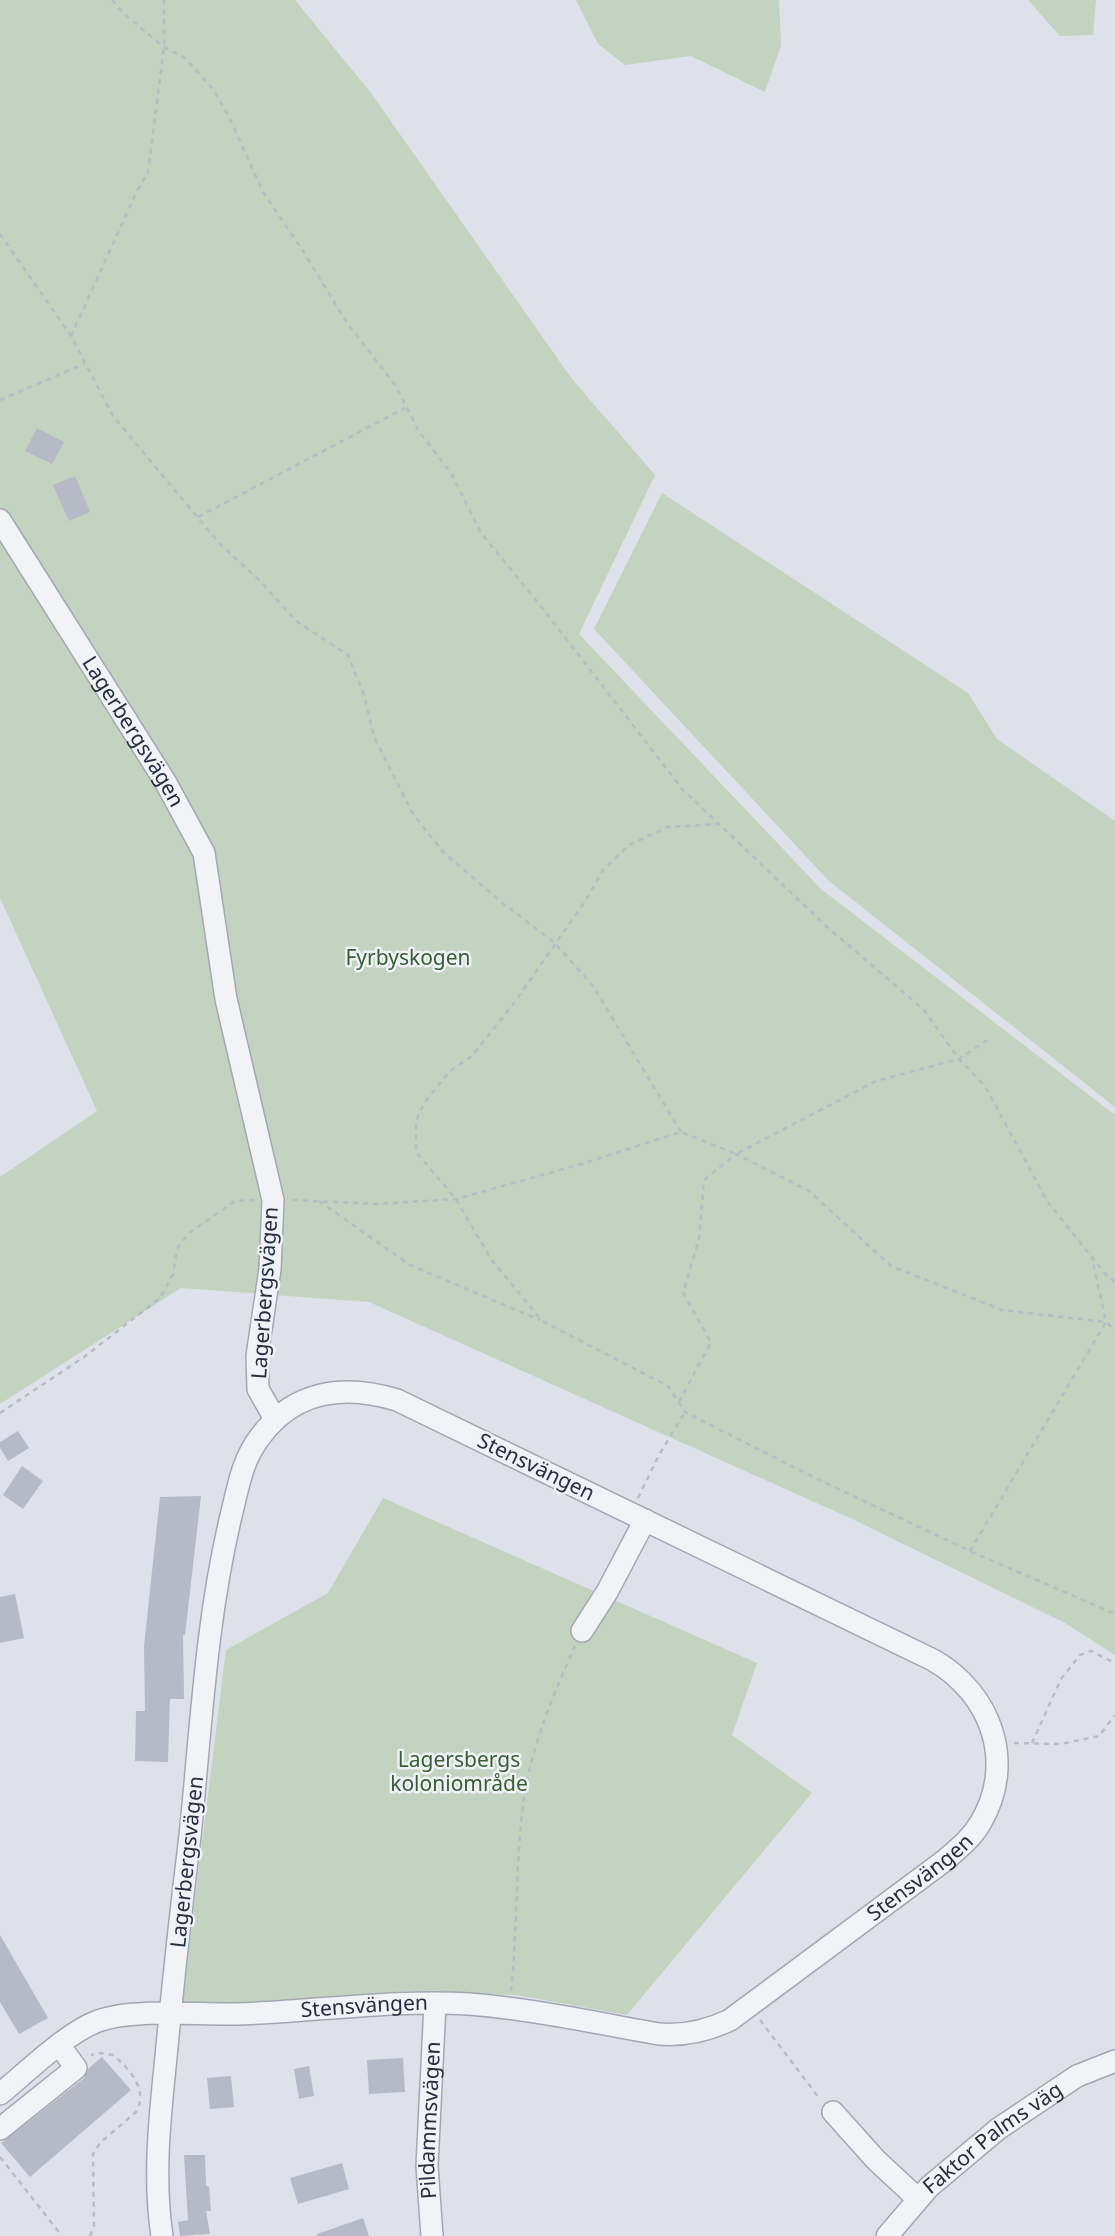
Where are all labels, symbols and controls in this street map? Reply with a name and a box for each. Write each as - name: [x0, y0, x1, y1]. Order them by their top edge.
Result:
- street label: Lagerbergsvägen: [76, 650, 191, 811]
- park label: Fyrbyskogen: [345, 943, 471, 971]
- street label: Lagerbergsvägen: [244, 1206, 284, 1380]
- street label: Stensvängen: [473, 1426, 600, 1507]
- park label: Lagersbergs koloniområde: [390, 1745, 528, 1797]
- street label: Lagerbergsvägen: [163, 1775, 209, 1949]
- street label: Stensvängen: [861, 1827, 979, 1927]
- street label: Stensvängen: [300, 1988, 428, 2023]
- street label: Pildammsvägen: [412, 2041, 446, 2200]
- street label: Faktor Palms väg: [916, 2075, 1067, 2199]

